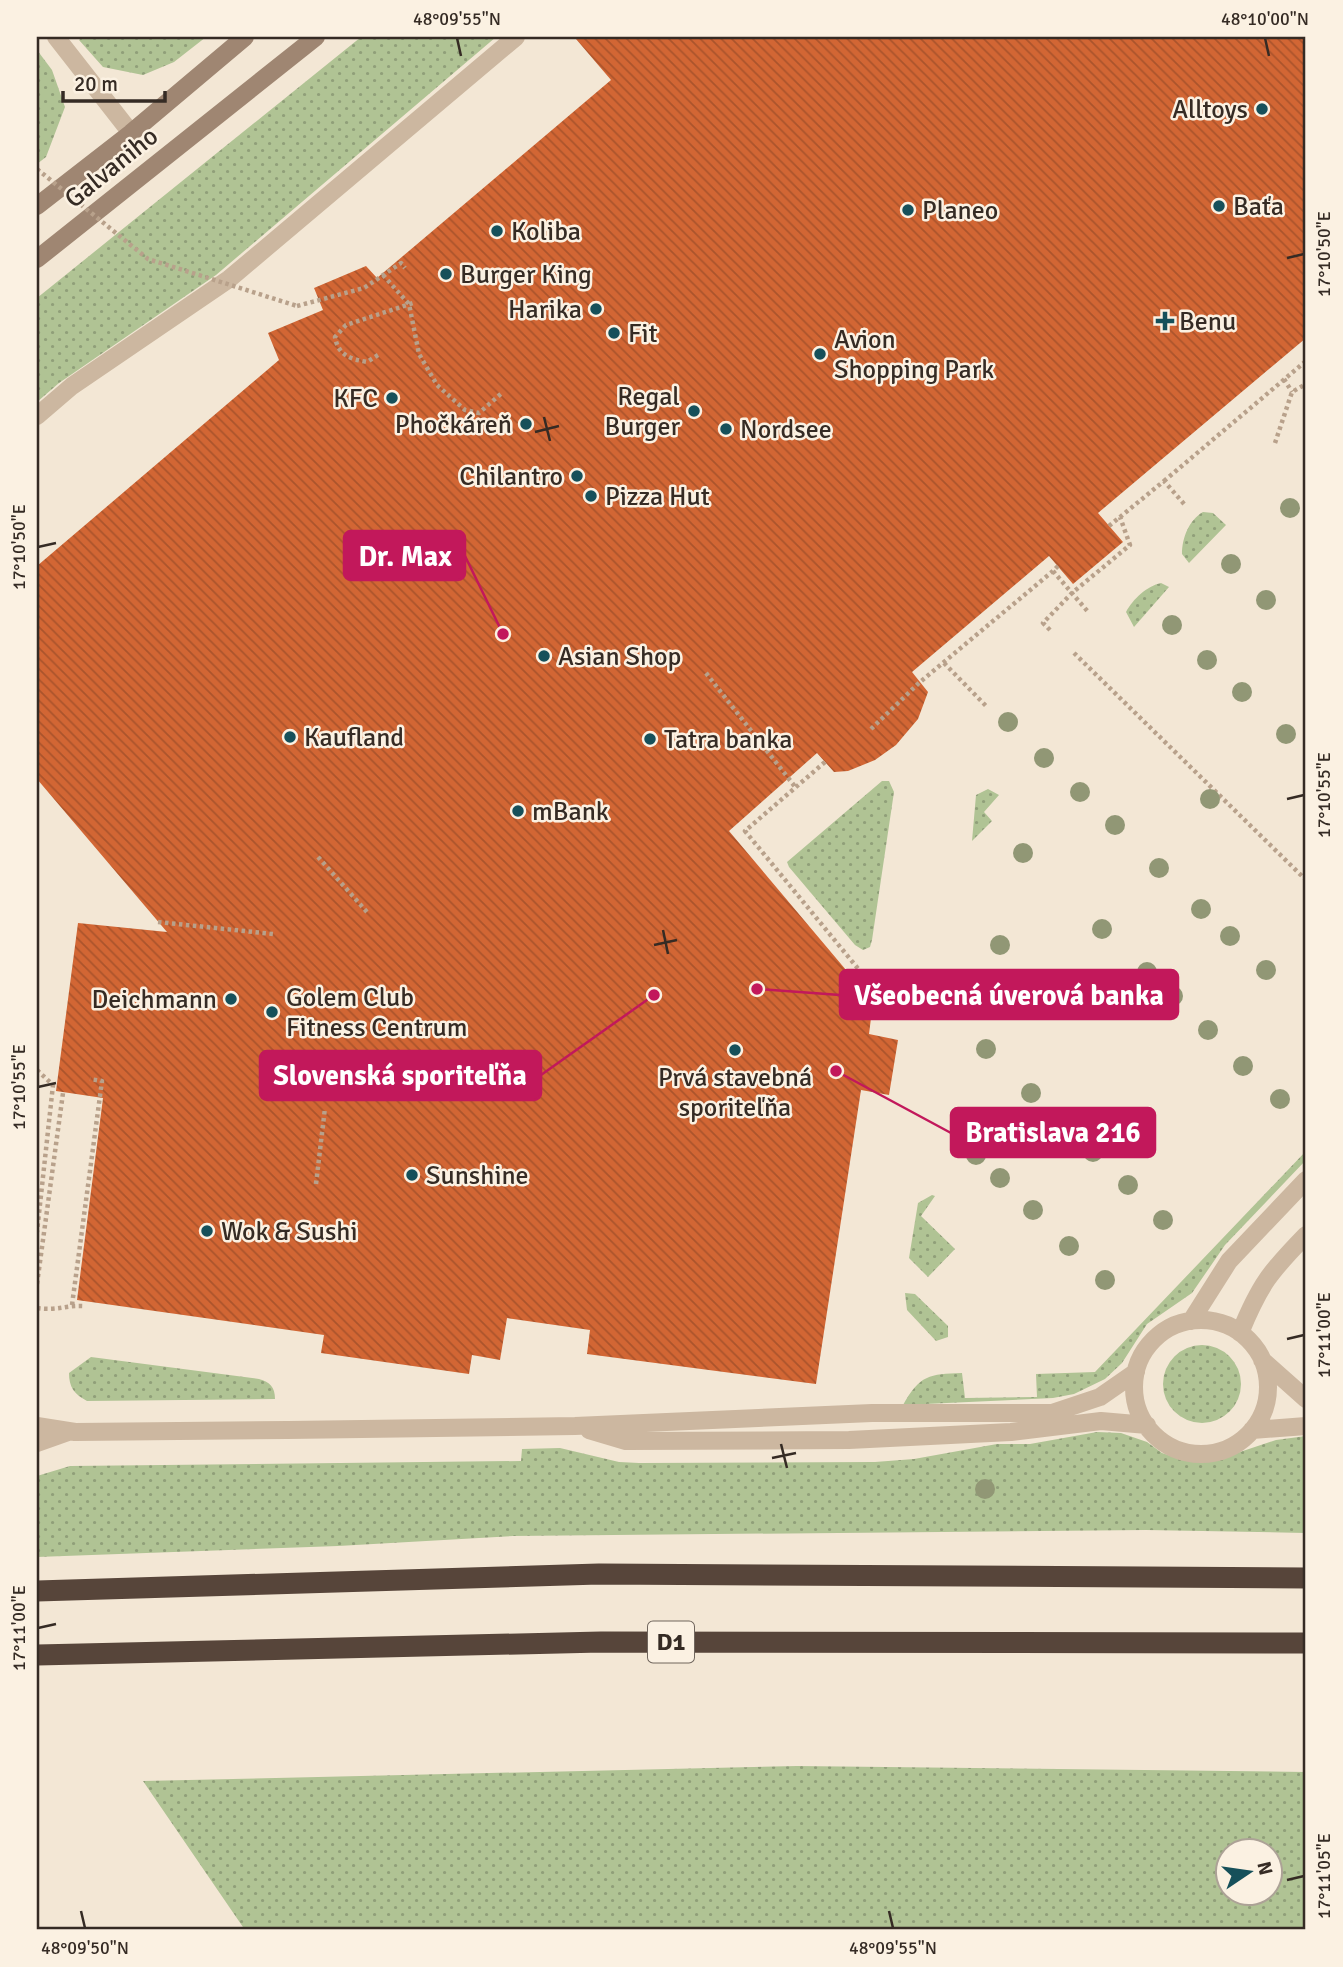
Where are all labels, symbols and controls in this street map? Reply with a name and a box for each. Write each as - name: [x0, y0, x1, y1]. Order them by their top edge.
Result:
- text: 48°09'55"N: [413, 8, 501, 30]
- text: 48°10'00"N: [1221, 8, 1309, 30]
- scale bar: [63, 60, 164, 104]
- text: 20 m: [74, 71, 118, 97]
- place label: Alltoys: [1172, 94, 1248, 126]
- marker: Alltoys: [1254, 101, 1270, 117]
- street label: Galvaniho: [58, 120, 165, 215]
- place label: Baťa: [1233, 191, 1284, 223]
- place label: Planeo: [922, 195, 998, 227]
- marker: Baťa: [1211, 198, 1227, 214]
- marker: Planeo: [900, 202, 916, 218]
- text: 17°10'50"E: [1313, 211, 1335, 297]
- place label: Koliba: [511, 216, 581, 248]
- marker: Koliba: [489, 223, 505, 239]
- place label: Burger King: [460, 259, 592, 291]
- marker: Burger King: [438, 266, 454, 282]
- place label: Harika: [508, 294, 582, 326]
- marker: Harika: [588, 301, 604, 317]
- place label: Benu: [1179, 306, 1236, 338]
- marker: Benu: [1157, 313, 1173, 329]
- place label: Fit: [628, 318, 658, 350]
- place label: Avion Shopping Park: [834, 324, 994, 386]
- marker: Fit: [606, 325, 622, 341]
- marker: Avion Shopping Park: [812, 346, 828, 362]
- place label: Regal Burger: [604, 381, 680, 443]
- place label: KFC: [333, 383, 378, 415]
- marker: KFC: [384, 390, 400, 406]
- marker: Regal Burger: [686, 403, 702, 419]
- place label: Phočkáreň: [395, 409, 512, 441]
- place label: Nordsee: [740, 414, 832, 446]
- marker: Phočkáreň: [518, 416, 534, 432]
- marker: Nordsee: [718, 421, 734, 437]
- place label: Chilantro: [459, 461, 563, 493]
- marker: Chilantro: [569, 468, 585, 484]
- place label: Pizza Hut: [605, 481, 710, 513]
- marker: Pizza Hut: [583, 488, 599, 504]
- text: 17°10'50"E: [8, 504, 30, 590]
- callout: Dr. Max: [344, 531, 465, 580]
- text: Dr. Max: [358, 540, 452, 574]
- place label: Asian Shop: [558, 641, 681, 673]
- marker: Asian Shop: [536, 648, 552, 664]
- place label: Kaufland: [304, 722, 404, 754]
- place label: Tatra banka: [664, 724, 792, 756]
- marker: Kaufland: [282, 729, 298, 745]
- marker: Tatra banka: [642, 731, 658, 747]
- text: 17°10'55"E: [1313, 752, 1335, 838]
- place label: mBank: [532, 796, 609, 828]
- marker: mBank: [510, 803, 526, 819]
- callout: Všeobecná úverová banka: [840, 970, 1178, 1019]
- text: Všeobecná úverová banka: [854, 979, 1164, 1013]
- place label: Golem Club Fitness Centrum: [286, 982, 468, 1044]
- place label: Deichmann: [91, 984, 217, 1016]
- marker: Deichmann: [223, 991, 239, 1007]
- marker: Golem Club Fitness Centrum: [264, 1004, 280, 1020]
- marker: Prvá stavebná sporiteľňa: [727, 1042, 743, 1058]
- text: 17°10'55"E: [8, 1044, 30, 1130]
- callout: Slovenská sporiteľňa: [260, 1051, 541, 1100]
- text: Slovenská sporiteľňa: [273, 1059, 527, 1093]
- place label: Prvá stavebná sporiteľňa: [658, 1062, 812, 1124]
- callout: Bratislava 216: [951, 1108, 1155, 1157]
- text: Bratislava 216: [965, 1116, 1141, 1150]
- place label: Sunshine: [426, 1160, 529, 1192]
- marker: Sunshine: [404, 1167, 420, 1183]
- place label: Wok & Sushi: [221, 1216, 358, 1248]
- marker: Wok & Sushi: [199, 1223, 215, 1239]
- text: 17°11'00"E: [1313, 1292, 1335, 1378]
- text: 17°11'00"E: [8, 1585, 30, 1671]
- road number: D1: [648, 1622, 694, 1662]
- text: 17°11'05"E: [1313, 1833, 1335, 1919]
- north arrow: [1214, 1838, 1284, 1908]
- text: N: [1251, 1859, 1278, 1878]
- text: 48°09'50"N: [41, 1937, 129, 1959]
- text: 48°09'55"N: [849, 1937, 937, 1959]

